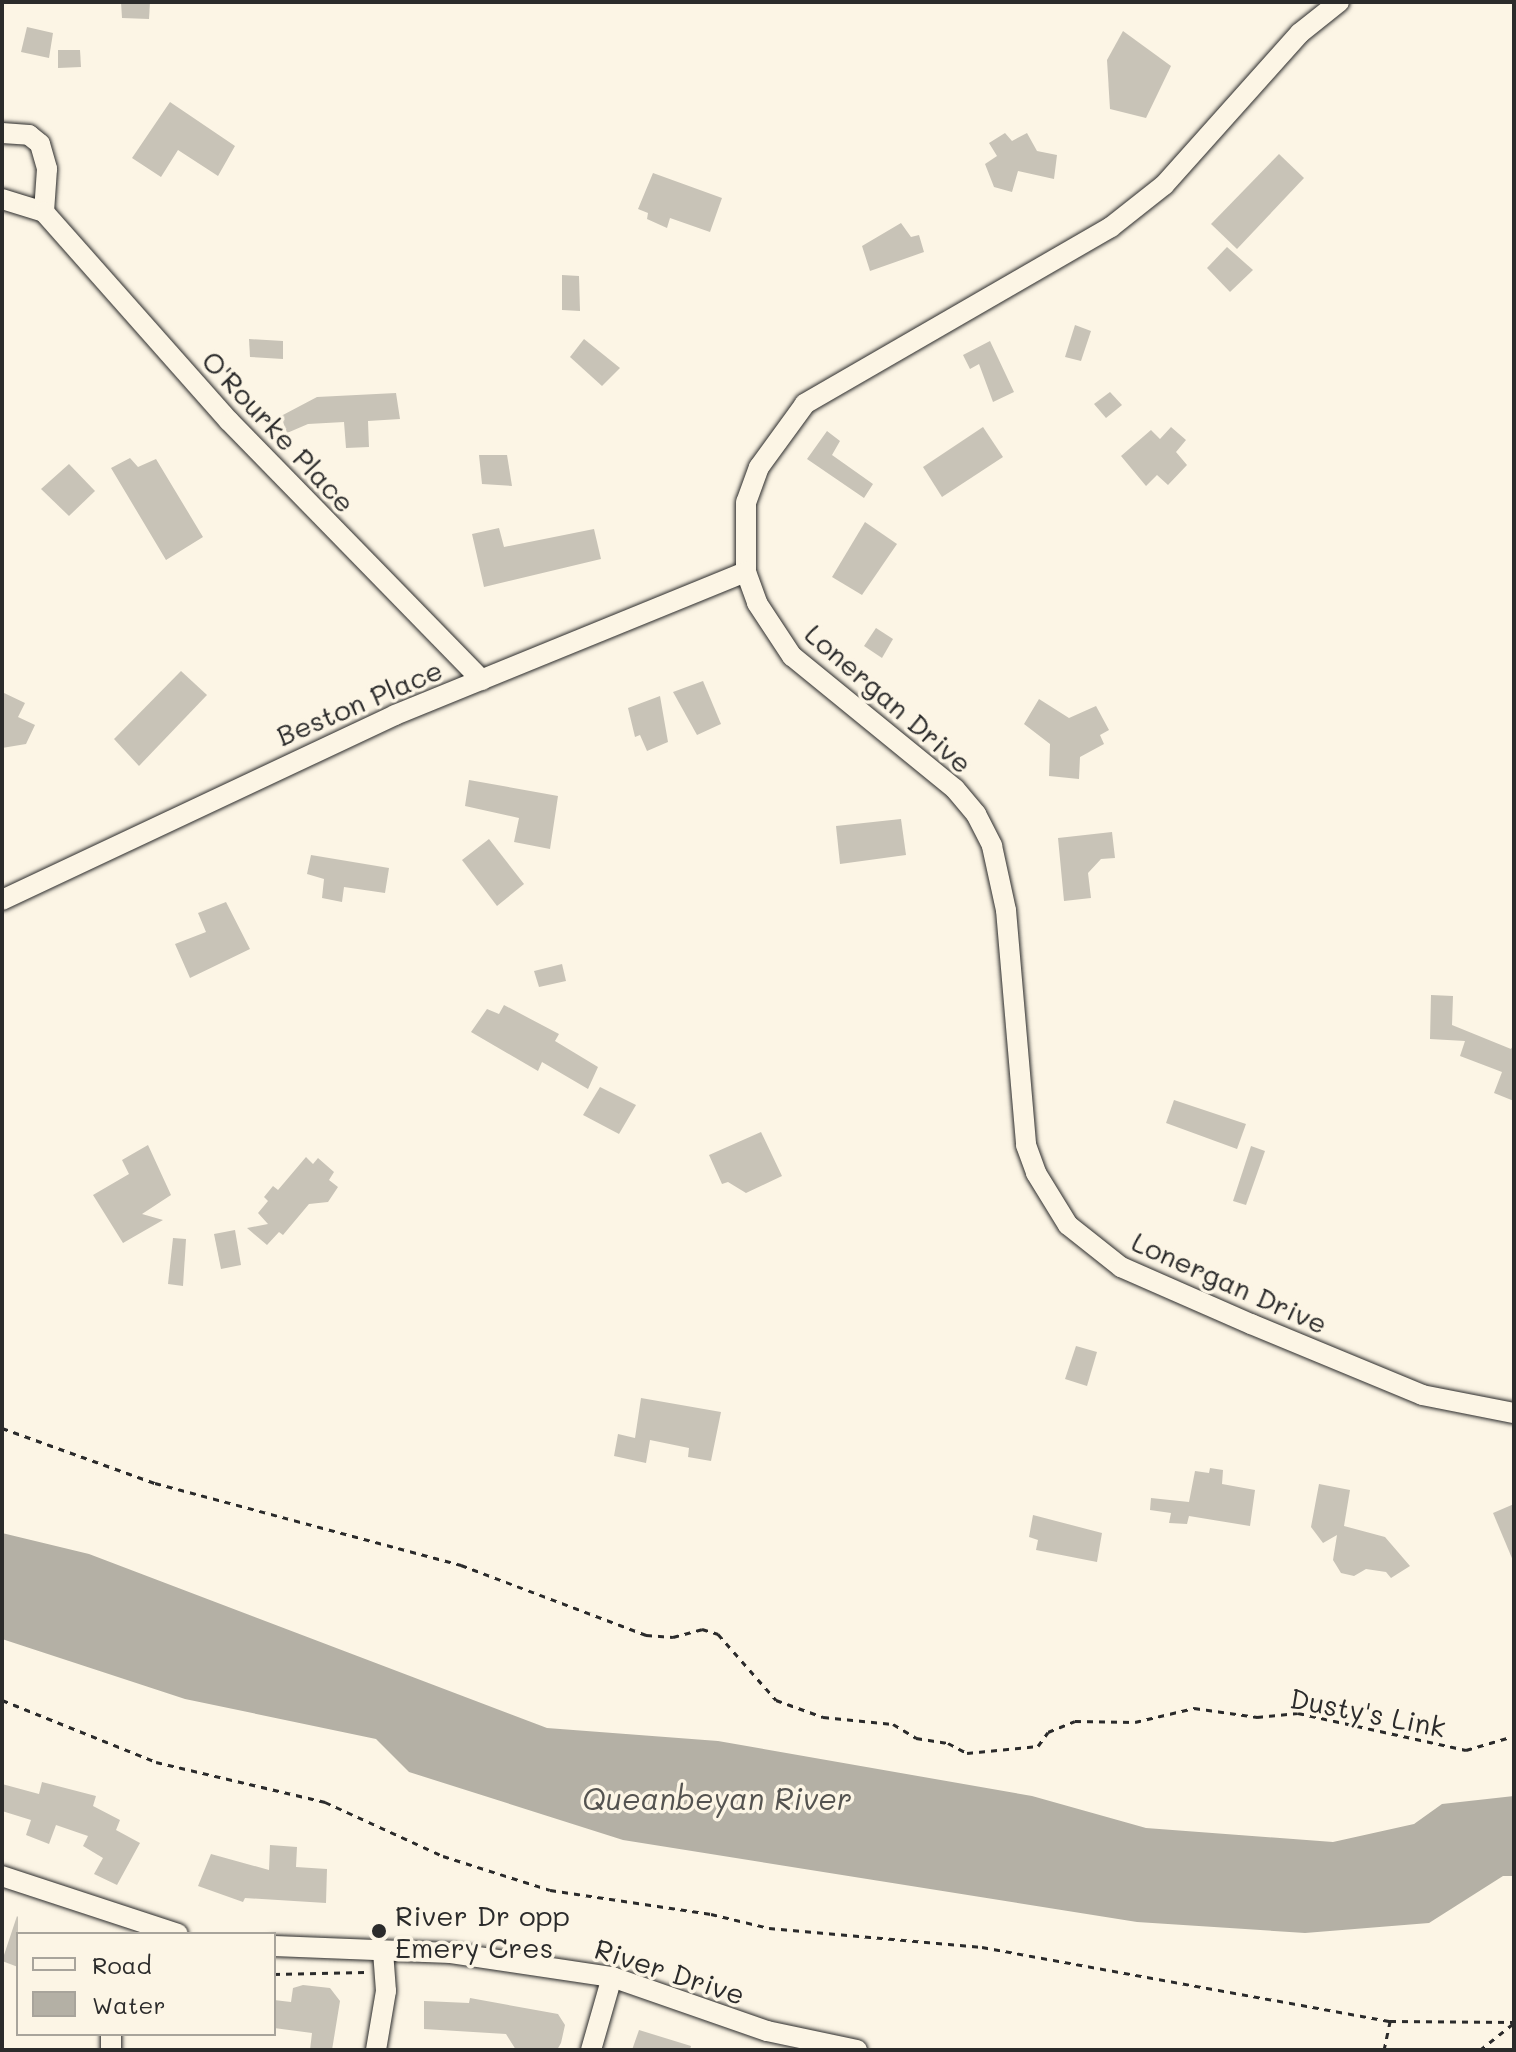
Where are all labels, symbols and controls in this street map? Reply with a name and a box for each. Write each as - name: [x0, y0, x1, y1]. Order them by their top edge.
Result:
- street label: O'Rourke Place: [196, 343, 362, 519]
- street label: Lonergan Drive: [799, 616, 979, 780]
- street label: Beston Place: [271, 652, 447, 752]
- street label: Lonergan Drive: [1127, 1224, 1333, 1340]
- street label: Dusty's Link: [1287, 1680, 1449, 1744]
- water label: Queanbeyan River: [582, 1780, 852, 1816]
- place label: River Dr opp Emery Cres: [395, 1898, 570, 1964]
- marker: River Dr opp Emery Cres: [370, 1922, 388, 1940]
- street label: River Drive: [591, 1931, 749, 2011]
- legend: [16, 1932, 276, 2036]
- text: Road: [92, 1949, 152, 1980]
- text: Water: [92, 1989, 166, 2020]

